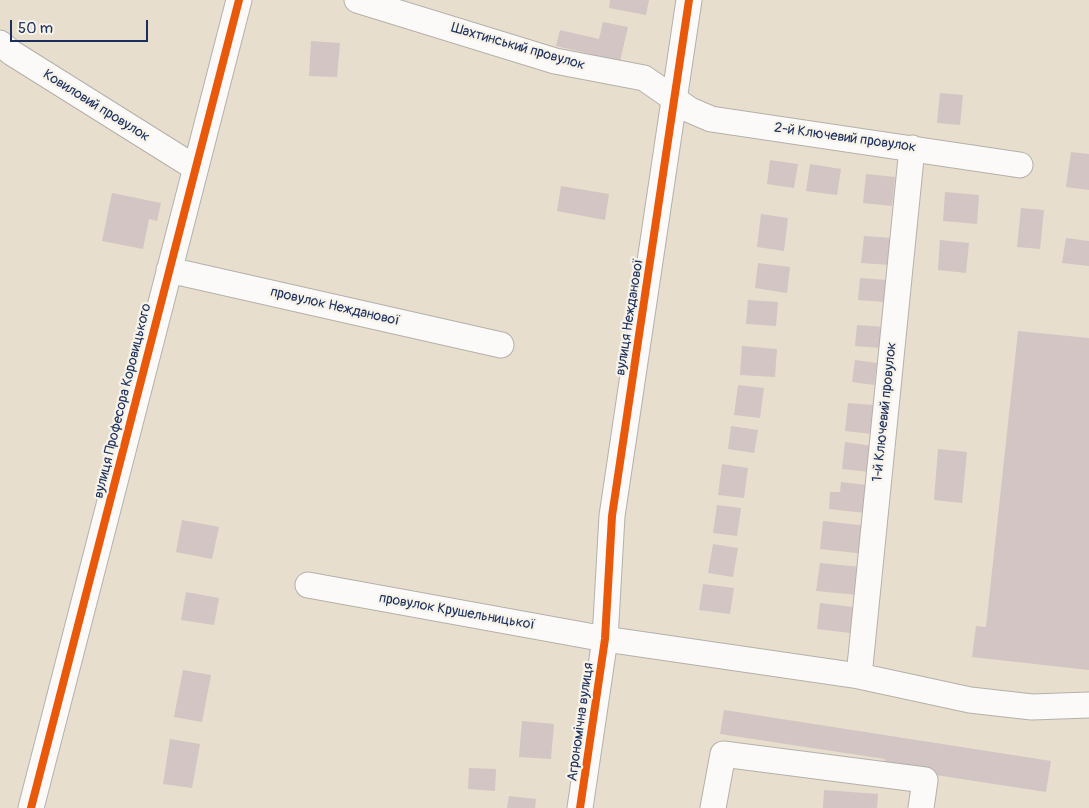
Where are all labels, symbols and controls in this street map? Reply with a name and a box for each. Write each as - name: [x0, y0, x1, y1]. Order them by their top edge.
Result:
- scale bar: [12, 10, 150, 42]
- text: 50 m: [18, 19, 53, 38]
- street label: Шахтинський провулок: [449, 20, 587, 74]
- street label: Ковиловий провулок: [40, 66, 152, 146]
- street label: 2-й Ключевий провулок: [773, 120, 917, 156]
- street label: вулиця Нежданової: [612, 257, 648, 377]
- street label: провулок Нежданової: [269, 284, 401, 330]
- street label: вулиця Професора Коровицького: [91, 302, 155, 500]
- street label: 1-й Ключевий провулок: [869, 341, 901, 483]
- street label: провулок Крушельницької: [378, 590, 536, 634]
- street label: Агрономічна вулиця: [564, 662, 598, 782]

